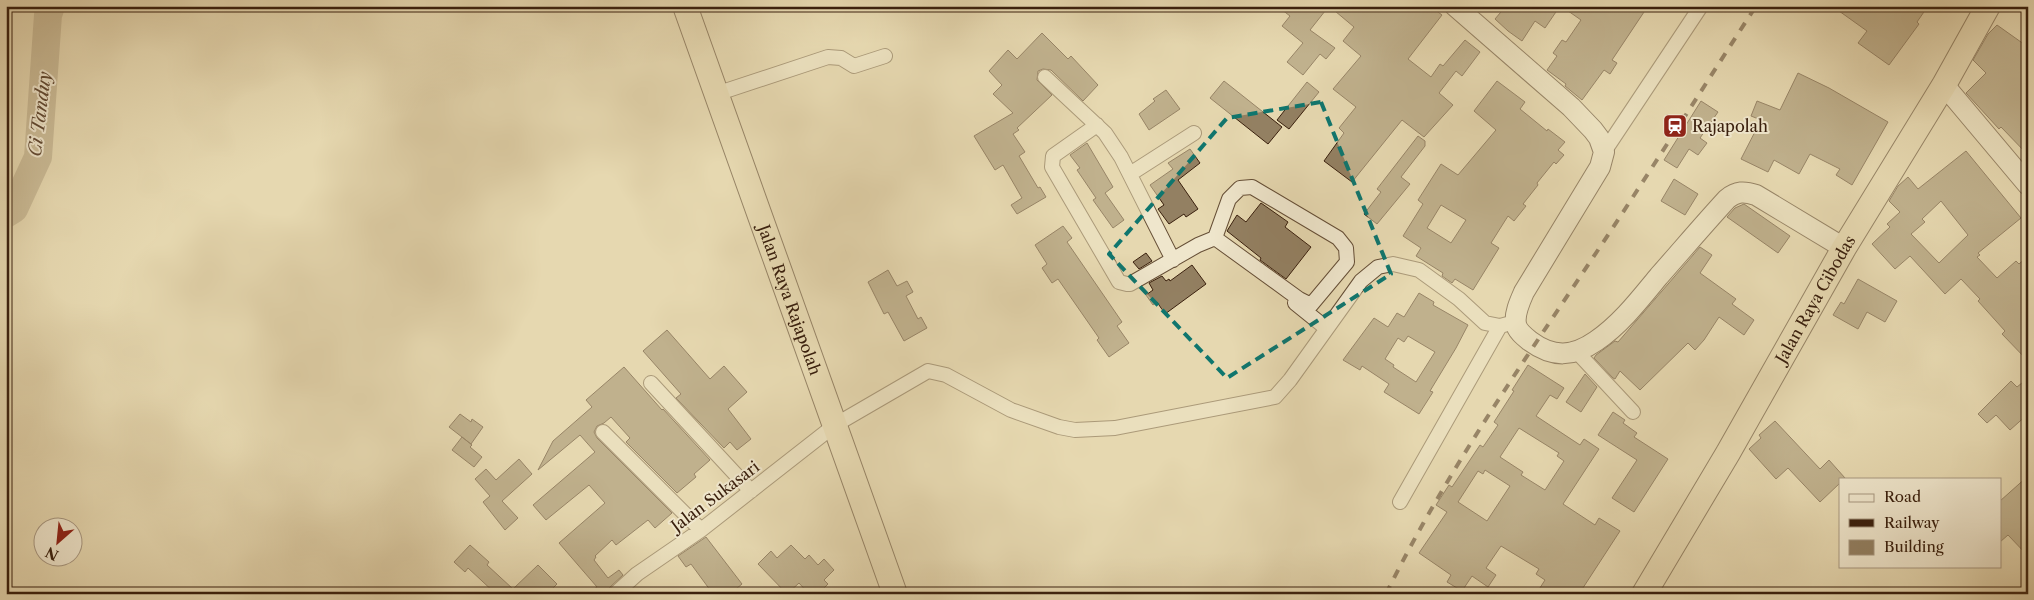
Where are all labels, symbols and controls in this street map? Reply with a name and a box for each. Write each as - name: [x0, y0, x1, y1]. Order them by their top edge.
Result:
- water label: Ci Tanduy: [24, 70, 56, 158]
- station icon: Rajapolah: [1662, 113, 1688, 139]
- place label: Rajapolah: [1692, 116, 1768, 136]
- street label: Jalan Raya Rajapolah: [753, 219, 826, 378]
- street label: Jalan Raya Cibodas: [1769, 231, 1860, 369]
- street label: Jalan Sukasari: [665, 456, 763, 537]
- legend: [1839, 478, 2002, 568]
- text: Road: [1884, 487, 1921, 506]
- text: Railway: [1884, 513, 1940, 532]
- north arrow: [32, 518, 82, 568]
- text: Building: [1884, 537, 1944, 556]
- text: N: [43, 543, 62, 564]

